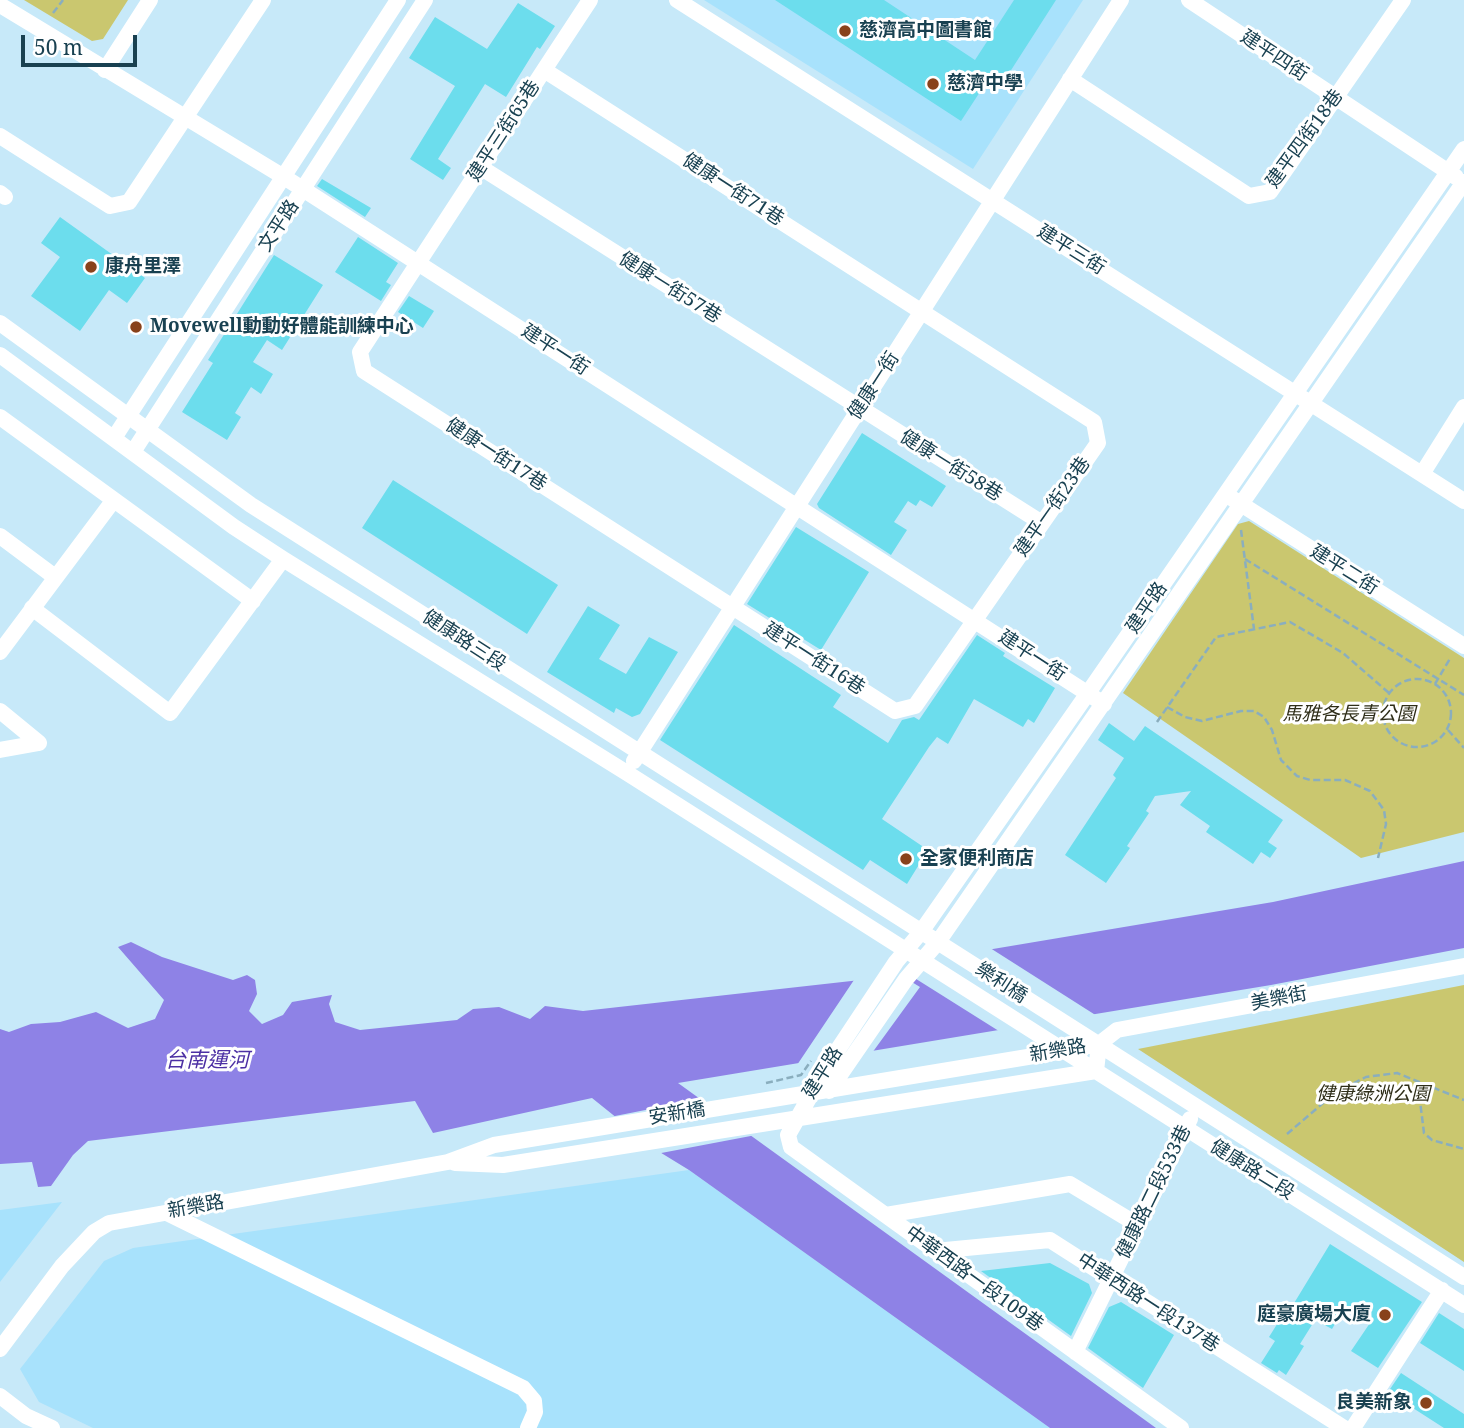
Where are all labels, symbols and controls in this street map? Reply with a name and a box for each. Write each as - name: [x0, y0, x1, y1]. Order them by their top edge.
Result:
- place label: 慈濟高中圖書館: [859, 20, 992, 42]
- scale bar: [24, 21, 140, 65]
- marker: 慈濟高中圖書館: [837, 23, 853, 39]
- street label: 建平四街: [1236, 26, 1312, 86]
- text: 50 m: [34, 33, 83, 61]
- place label: 慈濟中學: [947, 73, 1023, 95]
- street label: 建平三街65巷: [463, 76, 545, 186]
- marker: 慈濟中學: [925, 76, 941, 92]
- street label: 建平四街18巷: [1262, 85, 1348, 193]
- street label: 健康一街71巷: [678, 149, 788, 231]
- street label: 文平路: [254, 196, 304, 256]
- street label: 建平三街: [1033, 220, 1109, 280]
- street label: 健康一街57巷: [615, 248, 725, 328]
- place label: 康舟里澤: [105, 256, 181, 278]
- marker: 康舟里澤: [83, 259, 99, 275]
- place label: Movewell動動好體能訓練中心: [150, 316, 414, 338]
- marker: Movewell動動好體能訓練中心: [128, 319, 144, 335]
- street label: 建平一街: [517, 320, 593, 380]
- street label: 健康一街: [844, 348, 904, 424]
- street label: 健康一街17巷: [441, 414, 551, 496]
- street label: 健康一街58巷: [896, 426, 1006, 506]
- street label: 建平一街23巷: [1010, 453, 1096, 561]
- street label: 建平二街: [1306, 540, 1382, 600]
- street label: 建平路: [1122, 578, 1172, 638]
- street label: 健康路三段: [418, 606, 510, 676]
- street label: 建平一街16巷: [759, 618, 869, 700]
- street label: 建平一街: [994, 626, 1070, 686]
- park label: 馬雅各長青公園: [1283, 704, 1415, 726]
- place label: 全家便利商店: [920, 848, 1034, 870]
- marker: 全家便利商店: [898, 851, 914, 867]
- street label: 樂利橋: [971, 958, 1031, 1008]
- street label: 美樂街: [1249, 982, 1309, 1016]
- street label: 新樂路: [1028, 1035, 1088, 1067]
- street label: 建平路: [798, 1043, 848, 1103]
- water label: 台南運河: [165, 1048, 249, 1074]
- park label: 健康綠洲公園: [1316, 1084, 1430, 1106]
- street label: 安新橋: [647, 1098, 707, 1130]
- street label: 健康路二段533巷: [1112, 1121, 1196, 1263]
- street label: 健康路二段: [1206, 1135, 1298, 1205]
- street label: 新樂路: [166, 1191, 226, 1223]
- street label: 中華西路一段109巷: [901, 1221, 1047, 1337]
- street label: 中華西路一段137巷: [1073, 1249, 1223, 1357]
- place label: 庭豪廣場大廈: [1257, 1304, 1371, 1326]
- marker: 庭豪廣場大廈: [1377, 1307, 1393, 1323]
- place label: 良美新象: [1336, 1392, 1412, 1414]
- marker: 良美新象: [1418, 1395, 1434, 1411]

